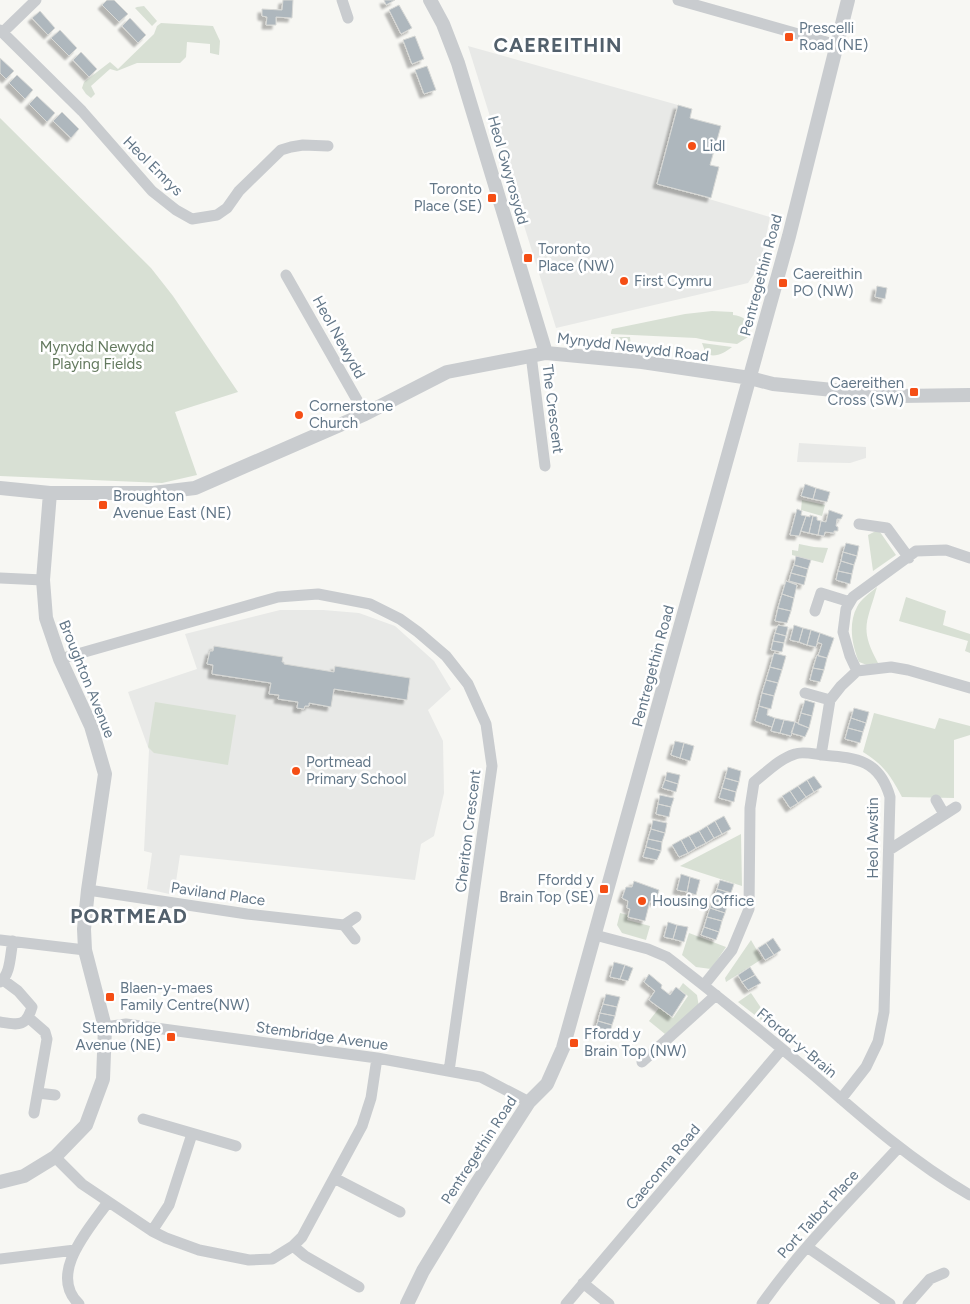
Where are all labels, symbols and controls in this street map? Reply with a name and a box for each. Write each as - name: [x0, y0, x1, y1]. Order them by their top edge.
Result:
- place label: Prescelli Road (NE): [799, 19, 868, 54]
- marker: Prescelli Road (NE): [783, 31, 795, 43]
- district label: CAEREITHIN: [494, 33, 622, 57]
- street label: Heol Gwyrosydd: [484, 114, 532, 226]
- street label: Heol Emrys: [119, 132, 187, 200]
- place label: Lidl: [702, 137, 725, 155]
- marker: Lidl: [686, 140, 698, 152]
- place label: Toronto Place (SE): [414, 180, 482, 215]
- marker: Toronto Place (SE): [486, 192, 498, 204]
- street label: Pentregethin Road: [736, 212, 786, 338]
- place label: Toronto Place (NW): [538, 240, 614, 275]
- marker: Toronto Place (NW): [522, 252, 534, 264]
- place label: Caereithin PO (NW): [793, 265, 862, 300]
- place label: First Cymru: [634, 272, 712, 290]
- marker: First Cymru: [618, 275, 630, 287]
- marker: Caereithin PO (NW): [777, 277, 789, 289]
- street label: Heol Newydd: [309, 292, 369, 382]
- street label: Mynydd Newydd Road: [556, 329, 710, 365]
- park label: Mynydd Newydd Playing Fields: [40, 338, 154, 373]
- street label: The Crescent: [539, 363, 567, 455]
- place label: Caereithen Cross (SW): [828, 374, 904, 409]
- marker: Caereithen Cross (SW): [908, 386, 920, 398]
- place label: Cornerstone Church: [309, 397, 393, 432]
- marker: Cornerstone Church: [293, 409, 305, 421]
- place label: Broughton Avenue East (NE): [113, 487, 231, 522]
- marker: Broughton Avenue East (NE): [97, 499, 109, 511]
- street label: Pentregethin Road: [628, 603, 678, 729]
- street label: Broughton Avenue: [55, 617, 119, 741]
- place label: Portmead Primary School: [306, 753, 407, 788]
- marker: Portmead Primary School: [290, 765, 302, 777]
- street label: Cheriton Crescent: [452, 768, 485, 894]
- street label: Heol Awstin: [864, 797, 882, 879]
- place label: Ffordd y Brain Top (SE): [499, 871, 594, 906]
- street label: Paviland Place: [170, 878, 266, 910]
- marker: Ffordd y Brain Top (SE): [598, 883, 610, 895]
- place label: Housing Office: [652, 892, 754, 910]
- marker: Housing Office: [636, 895, 648, 907]
- district label: PORTMEAD: [70, 904, 188, 928]
- place label: Blaen-y-maes Family Centre(NW): [120, 979, 250, 1014]
- marker: Blaen-y-maes Family Centre(NW): [104, 991, 116, 1003]
- street label: Ffordd-y-Brain: [753, 1004, 841, 1082]
- street label: Stembridge Avenue: [255, 1018, 389, 1054]
- place label: Stembridge Avenue (NE): [76, 1019, 161, 1054]
- place label: Ffordd y Brain Top (NW): [584, 1025, 687, 1060]
- marker: Stembridge Avenue (NE): [165, 1031, 177, 1043]
- marker: Ffordd y Brain Top (NW): [568, 1037, 580, 1049]
- street label: Pentregethin Road: [437, 1093, 521, 1207]
- street label: Caeconna Road: [622, 1121, 704, 1213]
- street label: Port Talbot Place: [774, 1166, 862, 1262]

